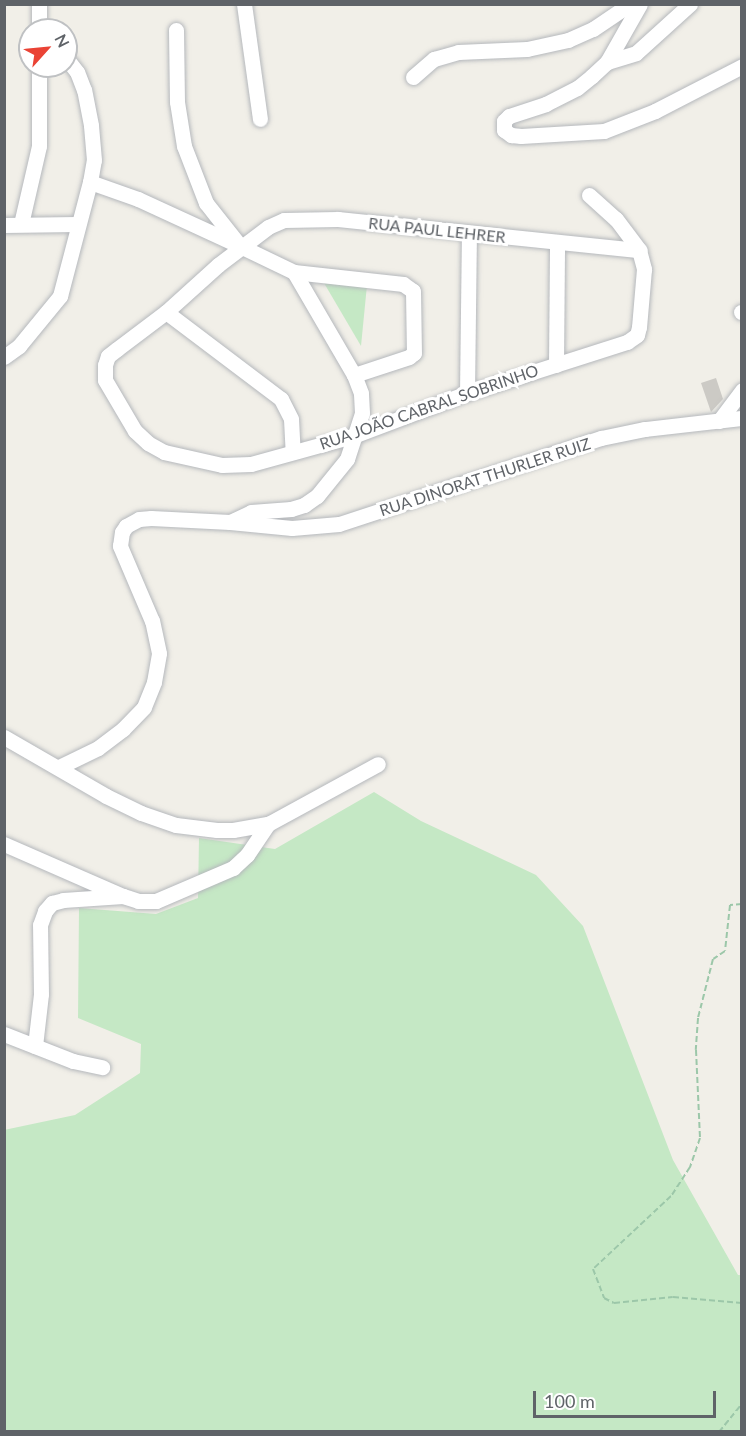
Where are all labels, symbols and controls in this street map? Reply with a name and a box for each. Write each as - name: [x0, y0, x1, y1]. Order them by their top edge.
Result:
- north arrow: [18, 18, 78, 78]
- text: N: [51, 31, 74, 50]
- street label: RUA PAUL LEHRER: [367, 213, 507, 247]
- street label: RUA JOÃO CABRAL SOBRINHO: [316, 360, 542, 454]
- street label: RUA DINORAT THURLER RUIZ: [376, 434, 594, 520]
- scale bar: [536, 1379, 719, 1417]
- text: 100 m: [544, 1390, 595, 1412]

